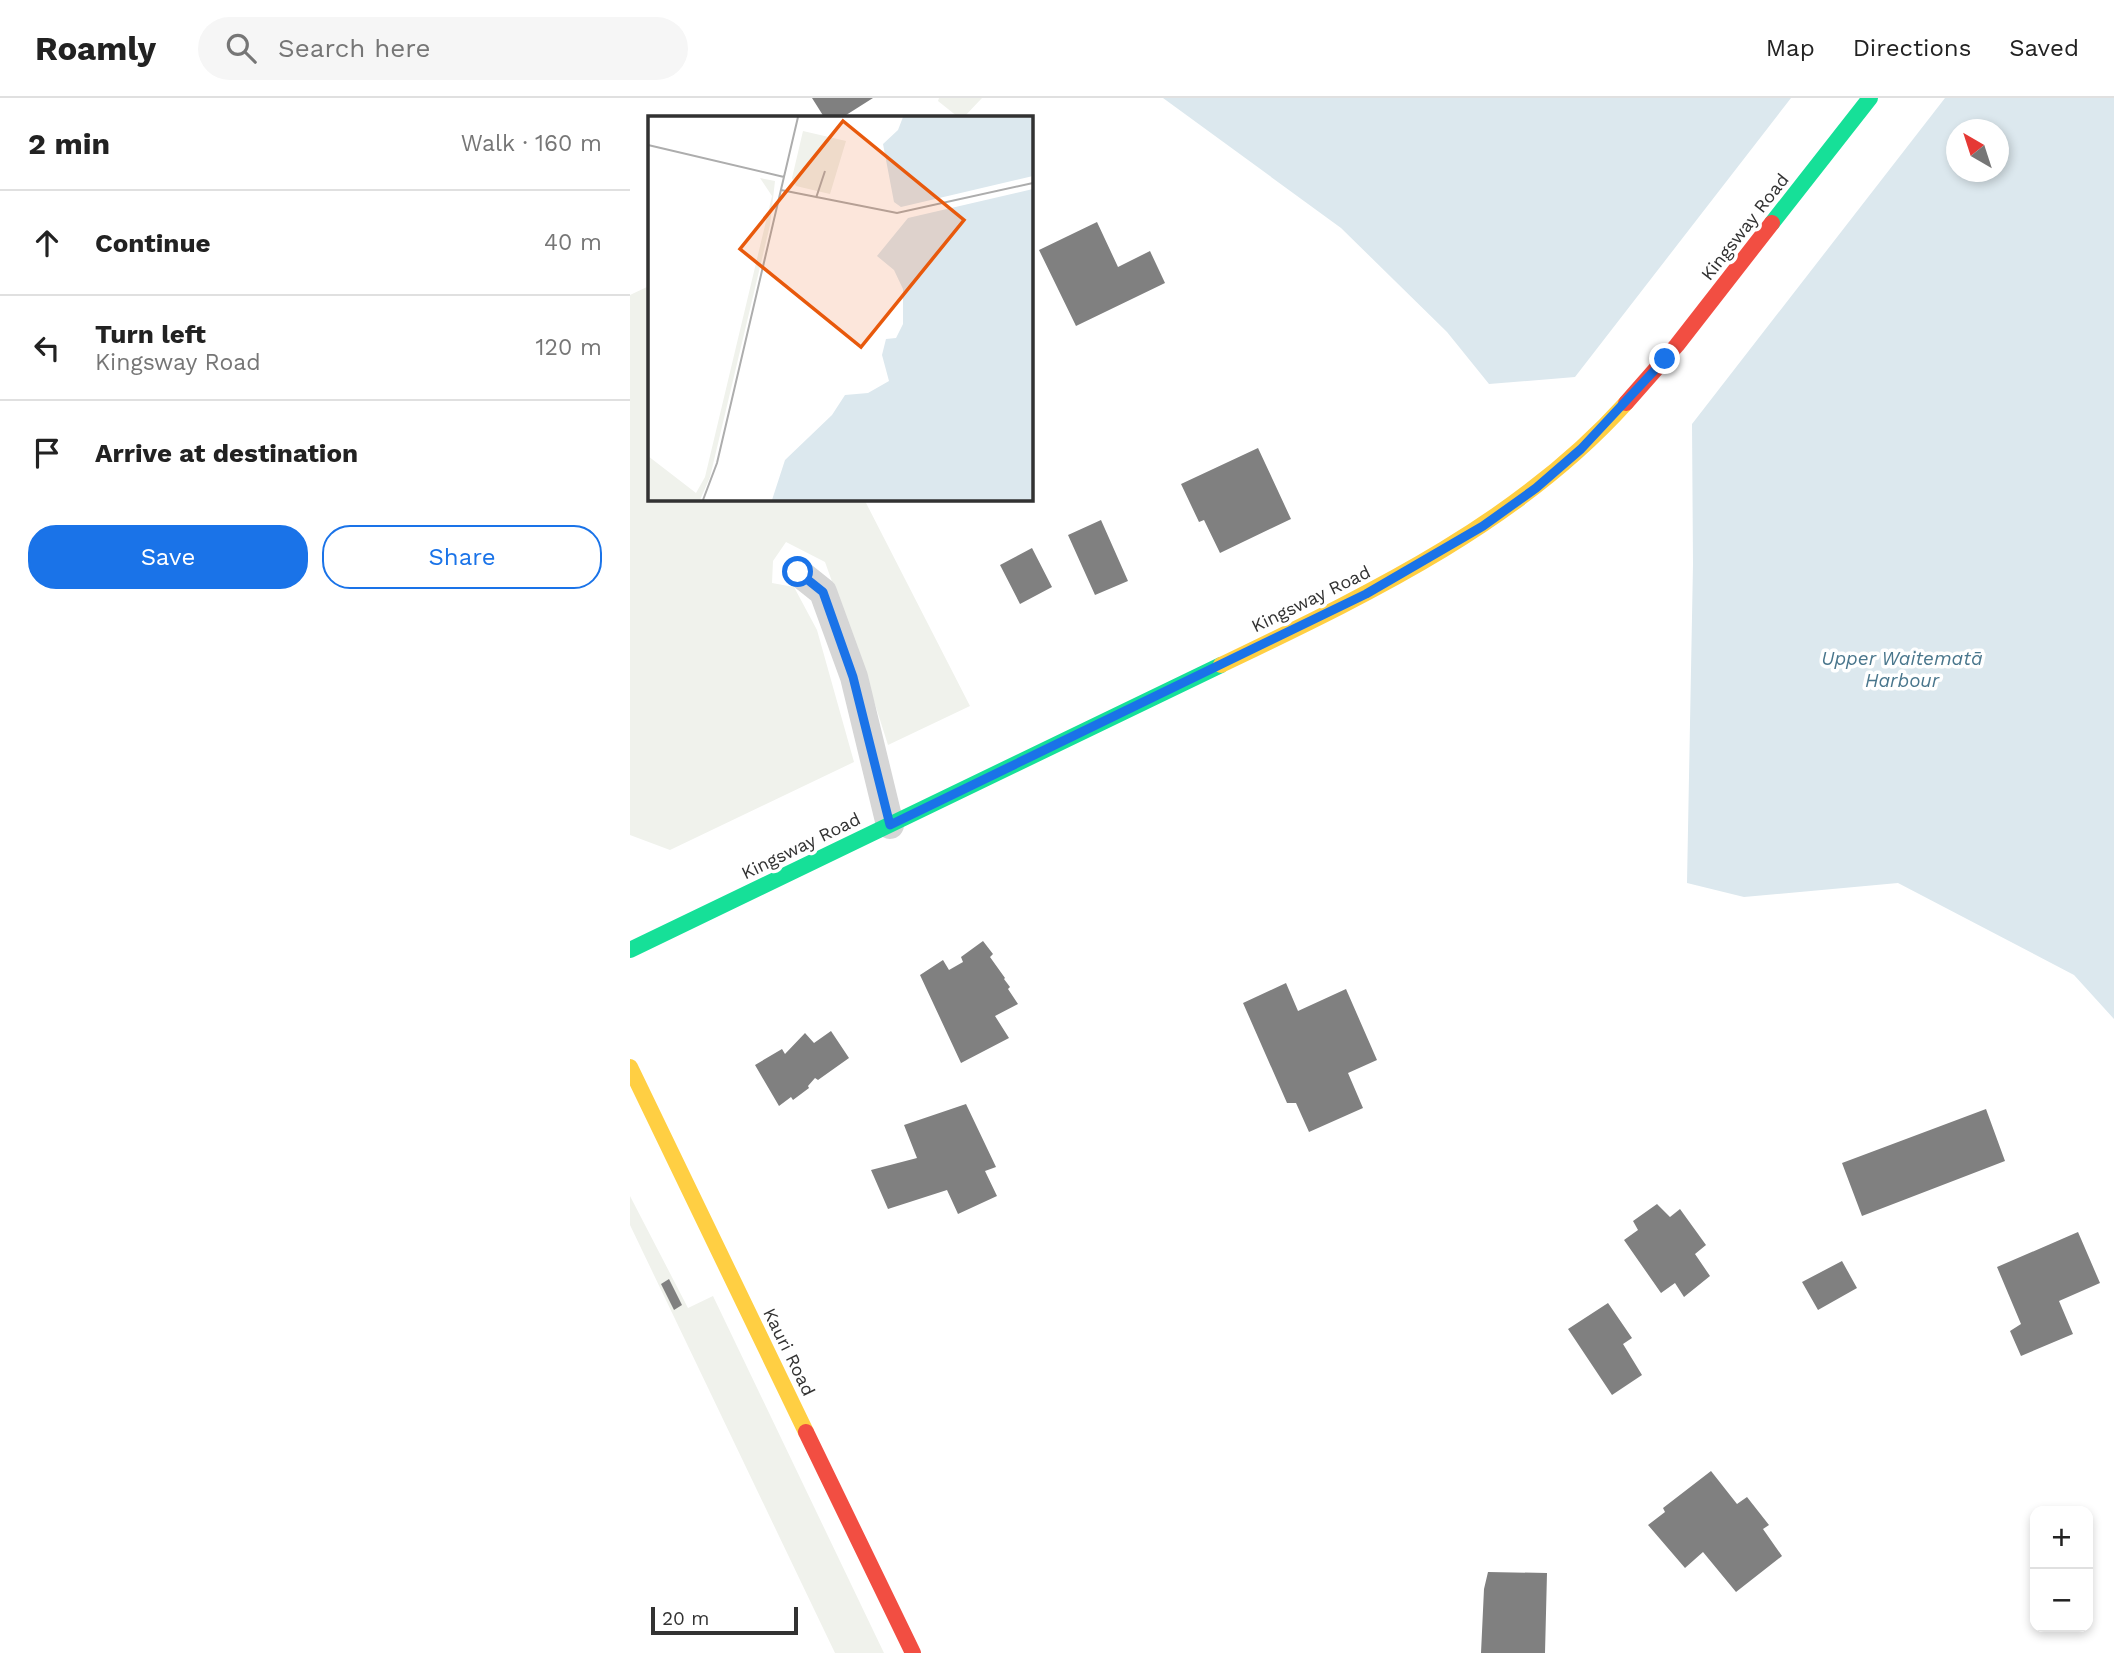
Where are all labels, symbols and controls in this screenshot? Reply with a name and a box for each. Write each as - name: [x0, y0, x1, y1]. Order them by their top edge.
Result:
- search box: [198, 17, 688, 80]
- text: Roamly: [35, 29, 156, 68]
- icon: search: [222, 29, 260, 67]
- text: Search here: [278, 33, 431, 63]
- text: Map: [1766, 34, 1815, 62]
- text: Directions: [1853, 34, 1971, 62]
- text: Saved: [2009, 34, 2079, 62]
- inset map: [648, 116, 1032, 500]
- north arrow: [1946, 119, 2009, 182]
- text: 2 min: [28, 126, 110, 161]
- text: Walk · 160 m: [461, 130, 602, 157]
- street label: Kingsway Road: [1696, 169, 1793, 284]
- icon: ahead: [28, 224, 66, 262]
- text: Continue: [95, 228, 211, 258]
- text: 40 m: [544, 229, 602, 256]
- text: Turn left: [95, 319, 206, 349]
- icon: left: [28, 329, 66, 367]
- text: 120 m: [536, 334, 602, 361]
- route end: [1649, 343, 1680, 374]
- text: Kingsway Road: [95, 349, 261, 376]
- icon: arrive: [28, 434, 66, 472]
- text: Arrive at destination: [95, 438, 358, 468]
- button: Save: [28, 525, 308, 589]
- button: Share: [322, 525, 602, 589]
- route start: [782, 556, 813, 587]
- street label: Kingsway Road: [1248, 561, 1374, 636]
- water label: Upper Waitematā Harbour: [1821, 647, 1983, 692]
- street label: Kingsway Road: [738, 808, 864, 883]
- street label: Kauri Road: [759, 1304, 820, 1399]
- map controls: [2030, 1506, 2093, 1632]
- button: +: [2030, 1506, 2093, 1569]
- button: −: [2030, 1569, 2093, 1632]
- scale bar: [651, 1604, 798, 1636]
- text: 20 m: [662, 1607, 709, 1630]

